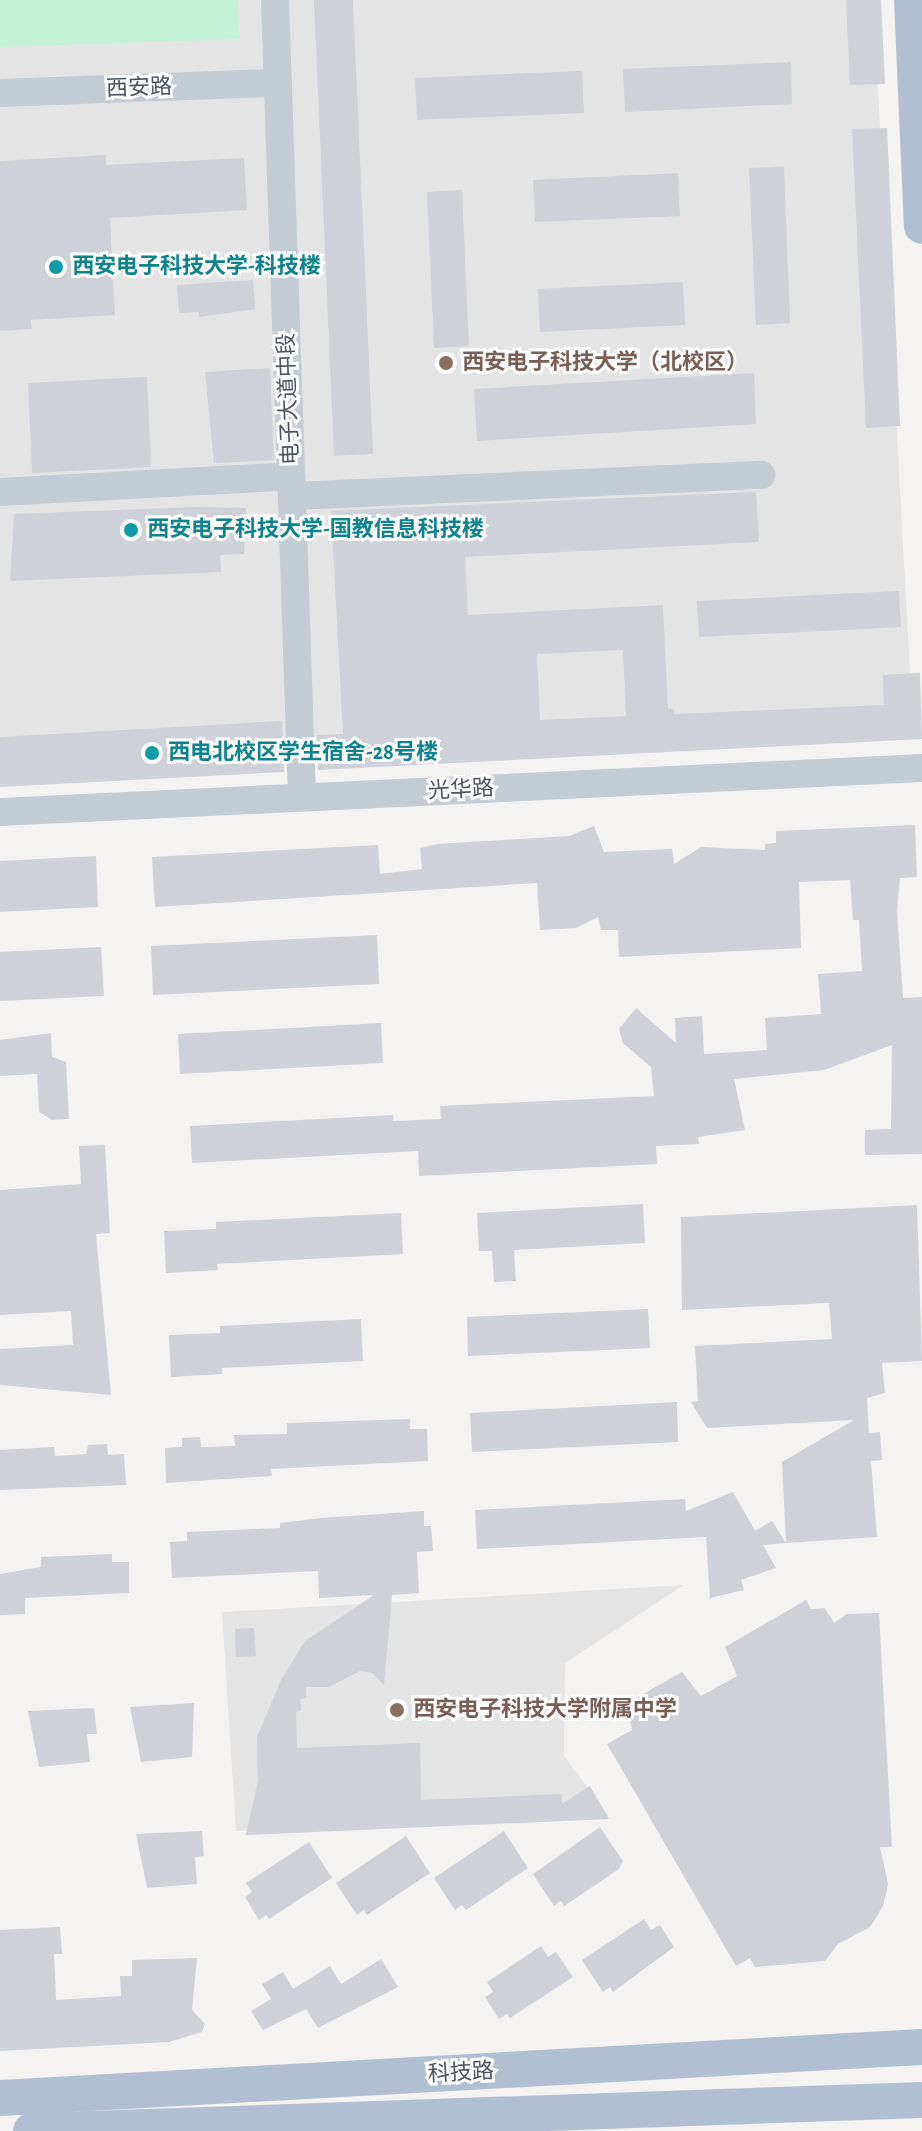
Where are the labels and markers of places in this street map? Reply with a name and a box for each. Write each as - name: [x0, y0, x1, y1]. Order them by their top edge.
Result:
- place label: 西安电子科技大学-科技楼: [72, 254, 321, 280]
- marker: 西安电子科技大学-科技楼: [47, 258, 65, 276]
- place label: 西安电子科技大学（北校区）: [462, 350, 748, 376]
- marker: 西安电子科技大学（北校区）: [437, 354, 455, 372]
- place label: 西安电子科技大学-国教信息科技楼: [147, 517, 484, 543]
- marker: 西安电子科技大学-国教信息科技楼: [122, 521, 140, 539]
- place label: 西电北校区学生宿舍-28号楼: [168, 740, 438, 766]
- marker: 西电北校区学生宿舍-28号楼: [143, 744, 161, 762]
- place label: 西安电子科技大学附属中学: [413, 1697, 677, 1723]
- marker: 西安电子科技大学附属中学: [388, 1701, 406, 1719]

